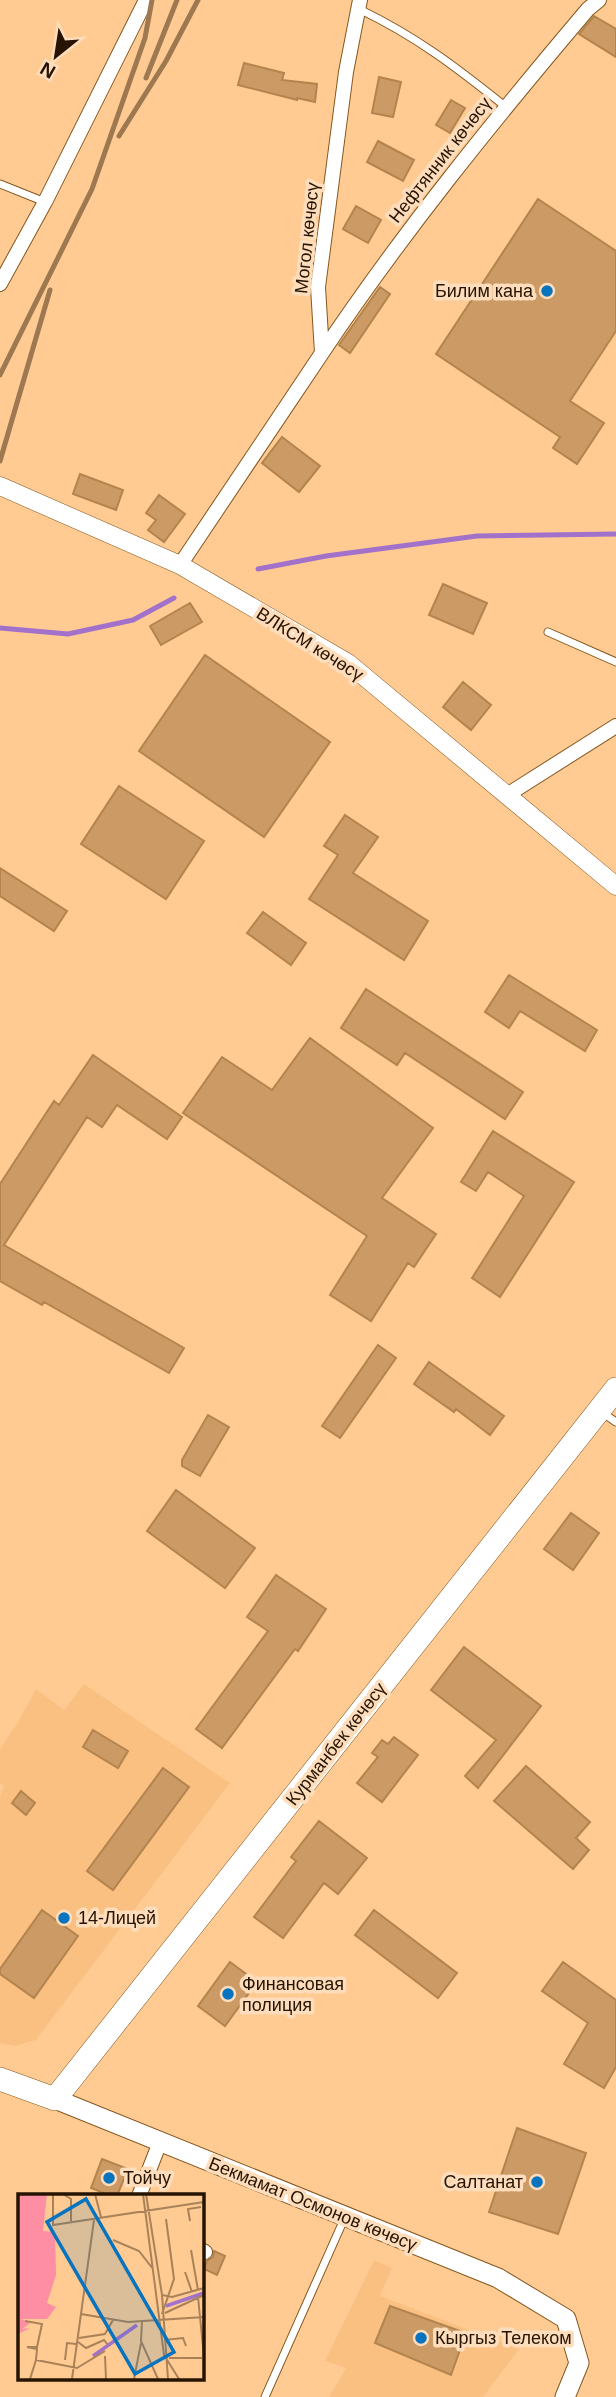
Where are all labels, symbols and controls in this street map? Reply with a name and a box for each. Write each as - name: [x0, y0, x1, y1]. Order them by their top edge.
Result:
- north arrow: [21, 21, 91, 91]
- text: N: [37, 58, 59, 83]
- street label: Нефтянник көчөсү: [385, 93, 495, 227]
- street label: Могол көчөсү: [291, 181, 323, 295]
- place label: Билим кана: [435, 281, 534, 301]
- marker: Билим кана: [539, 283, 555, 299]
- street label: ВЛКСМ көчөсү: [253, 603, 367, 685]
- street label: Курманбек көчөсү: [282, 1679, 390, 1809]
- place label: 14-Лицей: [78, 1908, 156, 1928]
- marker: 14-Лицей: [56, 1910, 72, 1926]
- place label: Финансовая полиция: [242, 1974, 344, 2015]
- marker: Финансовая полиция: [220, 1986, 236, 2002]
- street label: Бекмамат Осмонов көчөсү: [206, 2153, 420, 2255]
- place label: Тойчу: [123, 2168, 171, 2188]
- marker: Тойчу: [101, 2170, 117, 2186]
- place label: Салтанат: [443, 2172, 523, 2192]
- marker: Салтанат: [529, 2174, 545, 2190]
- inset map: [18, 2194, 203, 2380]
- place label: Кыргыз Телеком: [435, 2328, 572, 2348]
- marker: Кыргыз Телеком: [413, 2330, 429, 2346]

